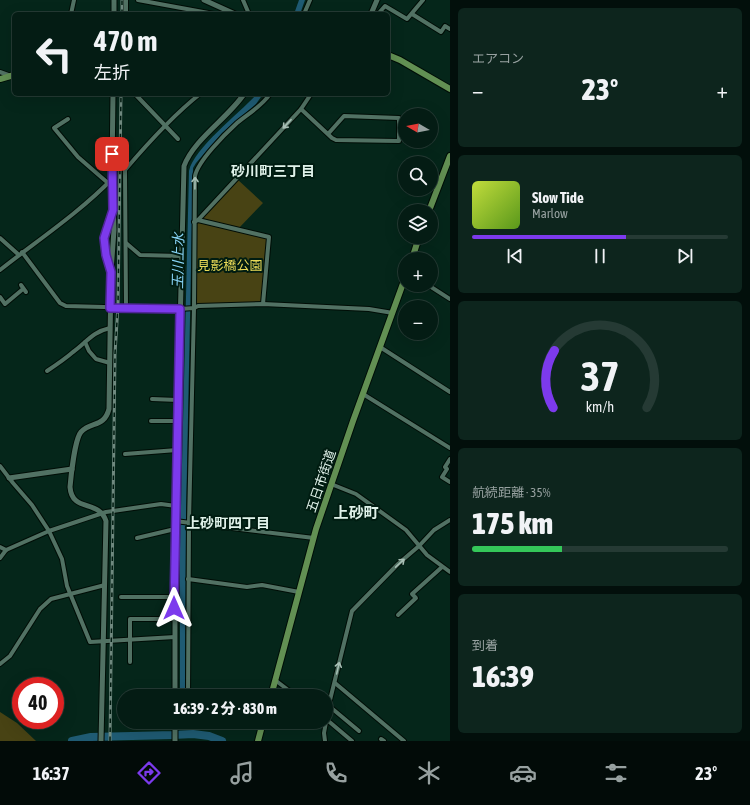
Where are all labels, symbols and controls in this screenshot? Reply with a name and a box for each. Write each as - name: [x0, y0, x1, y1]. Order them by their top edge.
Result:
- text: 470 m: [94, 25, 157, 57]
- icon: left: [28, 28, 80, 80]
- text: エアコン: [472, 51, 524, 66]
- text: 左折: [94, 62, 130, 83]
- text: 23°: [582, 72, 618, 106]
- text: −: [472, 77, 483, 103]
- text: +: [717, 77, 728, 103]
- north arrow: [398, 108, 438, 148]
- map controls: [398, 108, 438, 340]
- one-way arrow: [282, 119, 291, 129]
- pin: [95, 137, 129, 171]
- icon: arrive: [101, 143, 123, 165]
- button: search: [398, 156, 438, 196]
- district label: 砂川町三丁目: [231, 163, 315, 179]
- one-way arrow: [191, 177, 199, 190]
- text: Slow Tide: [532, 189, 584, 206]
- button: layers: [398, 204, 438, 244]
- text: Marlow: [532, 206, 568, 221]
- water label: 玉川上水: [170, 231, 187, 289]
- icon: previous: [504, 245, 526, 267]
- icon: pause: [589, 245, 611, 267]
- icon: next: [674, 245, 696, 267]
- button: +: [398, 252, 438, 292]
- park label: 見影橋公園: [197, 258, 263, 273]
- button: −: [398, 300, 438, 340]
- text: 37: [580, 352, 620, 400]
- text: km/h: [586, 399, 614, 415]
- street label: 五日市街道: [303, 448, 339, 514]
- text: 航続距離 · 35%: [472, 485, 551, 500]
- district label: 上砂町: [333, 504, 379, 521]
- text: 175 km: [472, 506, 553, 540]
- district label: 上砂町四丁目: [186, 515, 270, 531]
- one-way arrow: [395, 558, 405, 568]
- position arrow: [153, 587, 195, 629]
- text: 到着: [472, 638, 498, 653]
- text: 16:39: [472, 659, 534, 693]
- one-way arrow: [335, 662, 343, 675]
- speed limit sign: 40: [12, 677, 64, 729]
- text: 16:39 · 2 分 · 830 m: [173, 700, 277, 717]
- icon: directions: [135, 759, 163, 787]
- icon: music: [228, 759, 256, 787]
- icon: phone: [322, 759, 350, 787]
- icon: climate: [415, 759, 443, 787]
- icon: car: [509, 759, 537, 787]
- icon: filters: [602, 759, 630, 787]
- text: 16:37: [33, 763, 70, 784]
- text: 23°: [695, 763, 717, 784]

